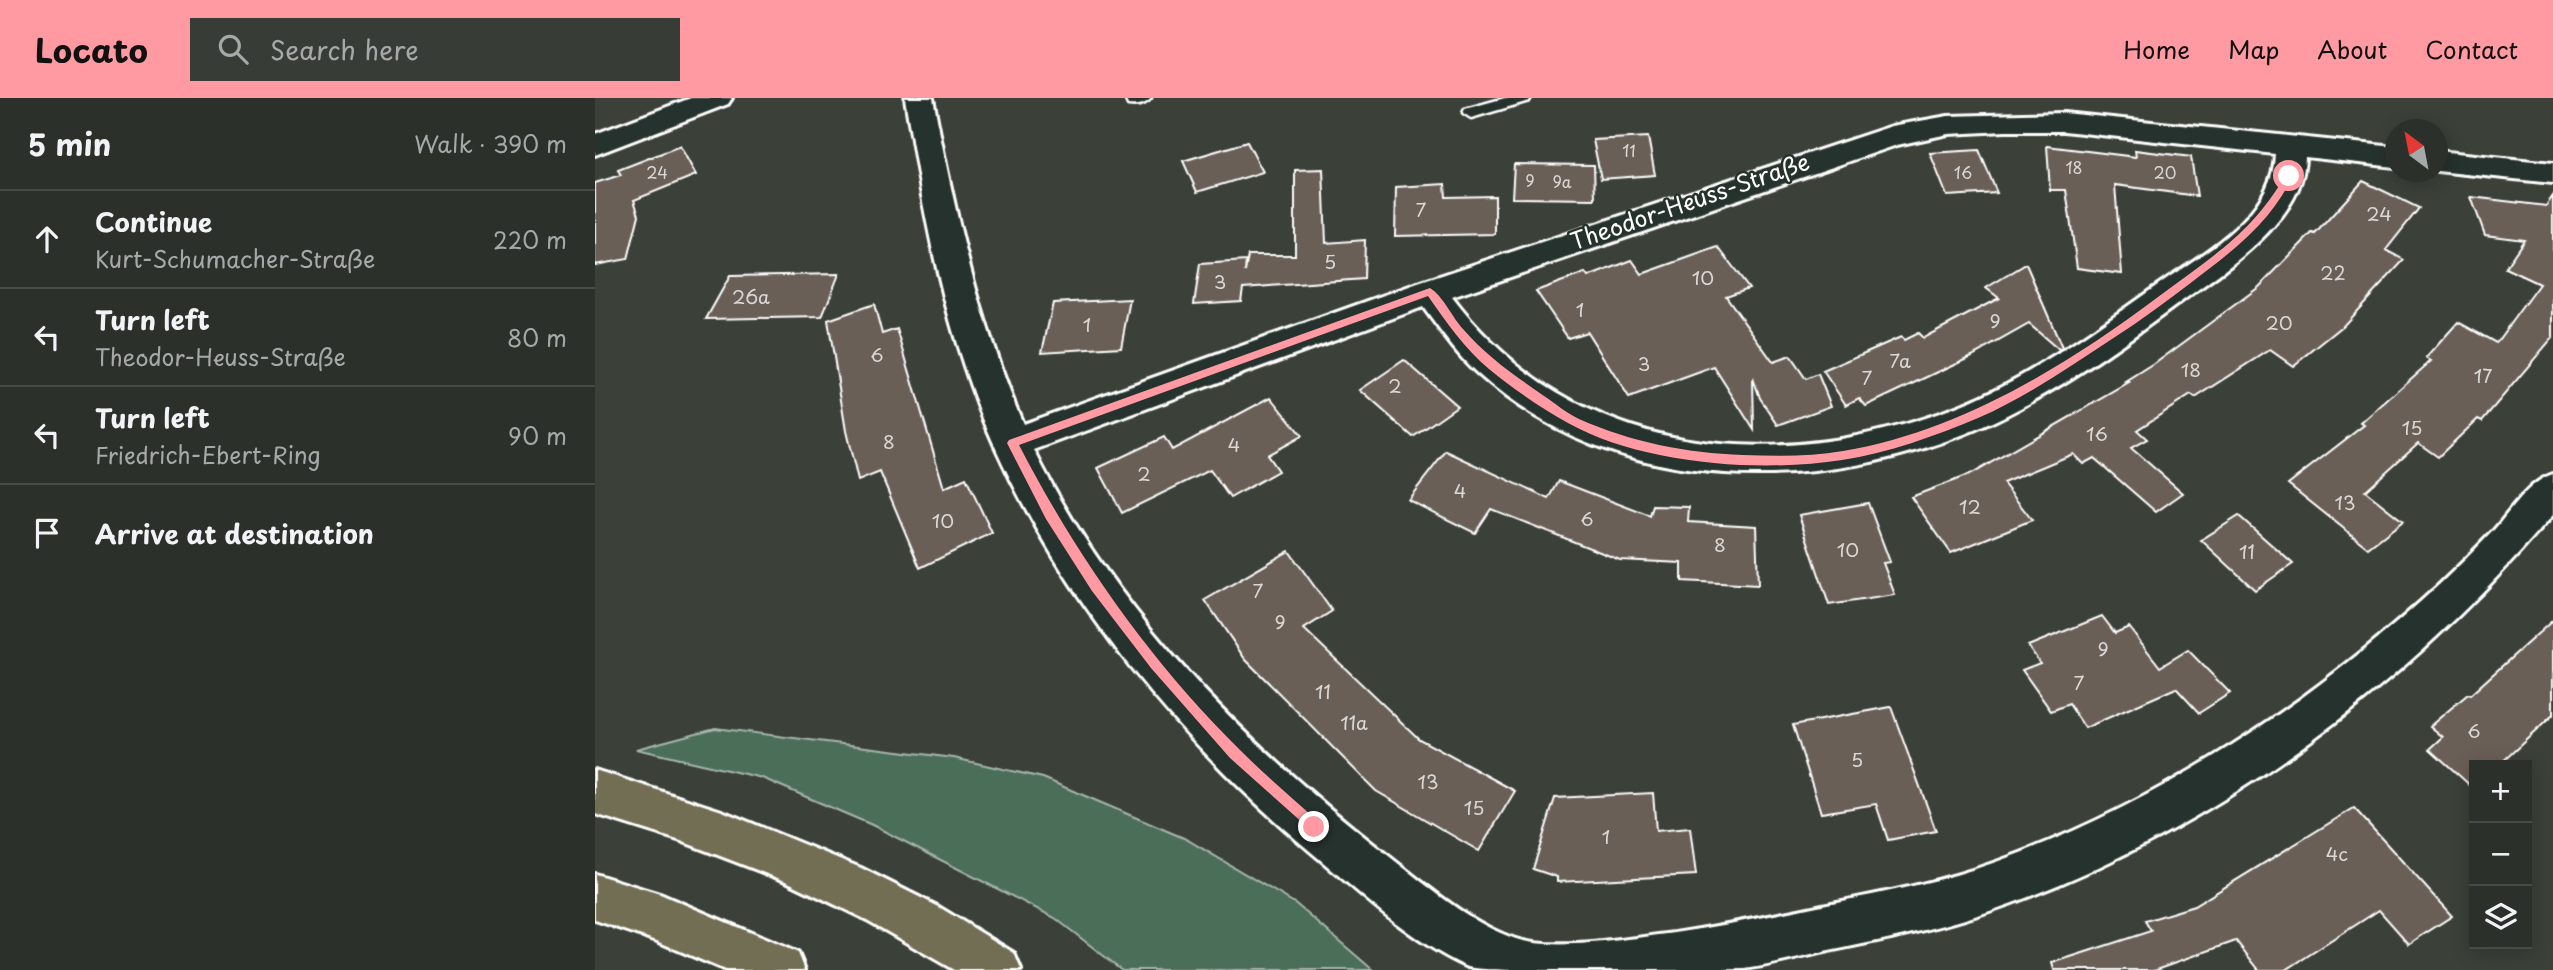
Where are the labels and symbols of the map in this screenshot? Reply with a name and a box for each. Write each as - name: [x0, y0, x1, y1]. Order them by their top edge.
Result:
- north arrow: [2385, 119, 2448, 182]
- house number: 11: [1622, 138, 1636, 162]
- street label: Theodor-Heuss-Straße: [1565, 143, 1814, 258]
- house number: 18: [2065, 155, 2083, 179]
- house number: 24: [646, 160, 668, 184]
- house number: 16: [1954, 160, 1972, 184]
- house number: 20: [2154, 160, 2176, 184]
- route start: [2273, 160, 2304, 191]
- house number: 9: [1525, 168, 1535, 192]
- house number: 9a: [1552, 169, 1572, 193]
- house number: 7: [1416, 195, 1427, 223]
- house number: 24: [2366, 199, 2392, 227]
- house number: 5: [1324, 247, 1336, 275]
- house number: 22: [2320, 258, 2346, 286]
- house number: 10: [1692, 263, 1714, 291]
- house number: 3: [1214, 267, 1226, 295]
- house number: 26a: [732, 282, 770, 310]
- house number: 1: [1576, 295, 1584, 323]
- house number: 9: [1989, 306, 2001, 334]
- house number: 20: [2265, 308, 2293, 336]
- house number: 1: [1083, 310, 1091, 338]
- house number: 6: [870, 340, 884, 368]
- house number: 7a: [1889, 346, 1911, 374]
- house number: 3: [1638, 349, 1650, 377]
- house number: 18: [2181, 355, 2201, 383]
- house number: 17: [2474, 361, 2492, 389]
- house number: 7: [1862, 363, 1873, 391]
- house number: 2: [1388, 371, 1402, 399]
- house number: 15: [2402, 413, 2422, 441]
- house number: 16: [2086, 419, 2108, 447]
- house number: 8: [883, 427, 895, 455]
- house number: 4: [1228, 430, 1240, 458]
- house number: 2: [1137, 459, 1151, 487]
- house number: 4: [1454, 476, 1466, 504]
- house number: 13: [2334, 488, 2356, 516]
- house number: 12: [1959, 492, 1981, 520]
- house number: 6: [1580, 504, 1594, 532]
- house number: 10: [932, 506, 954, 534]
- house number: 8: [1714, 530, 1726, 558]
- house number: 10: [1837, 535, 1859, 563]
- house number: 11: [2239, 537, 2255, 565]
- house number: 7: [1253, 576, 1264, 604]
- house number: 9: [1274, 607, 1286, 635]
- house number: 9: [2097, 634, 2109, 662]
- house number: 7: [2074, 668, 2085, 696]
- house number: 11: [1315, 677, 1331, 705]
- house number: 11a: [1340, 708, 1368, 736]
- house number: 6: [2467, 716, 2481, 744]
- house number: 5: [1851, 745, 1863, 773]
- house number: 13: [1417, 767, 1439, 795]
- house number: 15: [1464, 793, 1484, 821]
- route end: [1298, 811, 1329, 842]
- house number: 1: [1602, 822, 1610, 850]
- house number: 4c: [2326, 839, 2348, 867]

